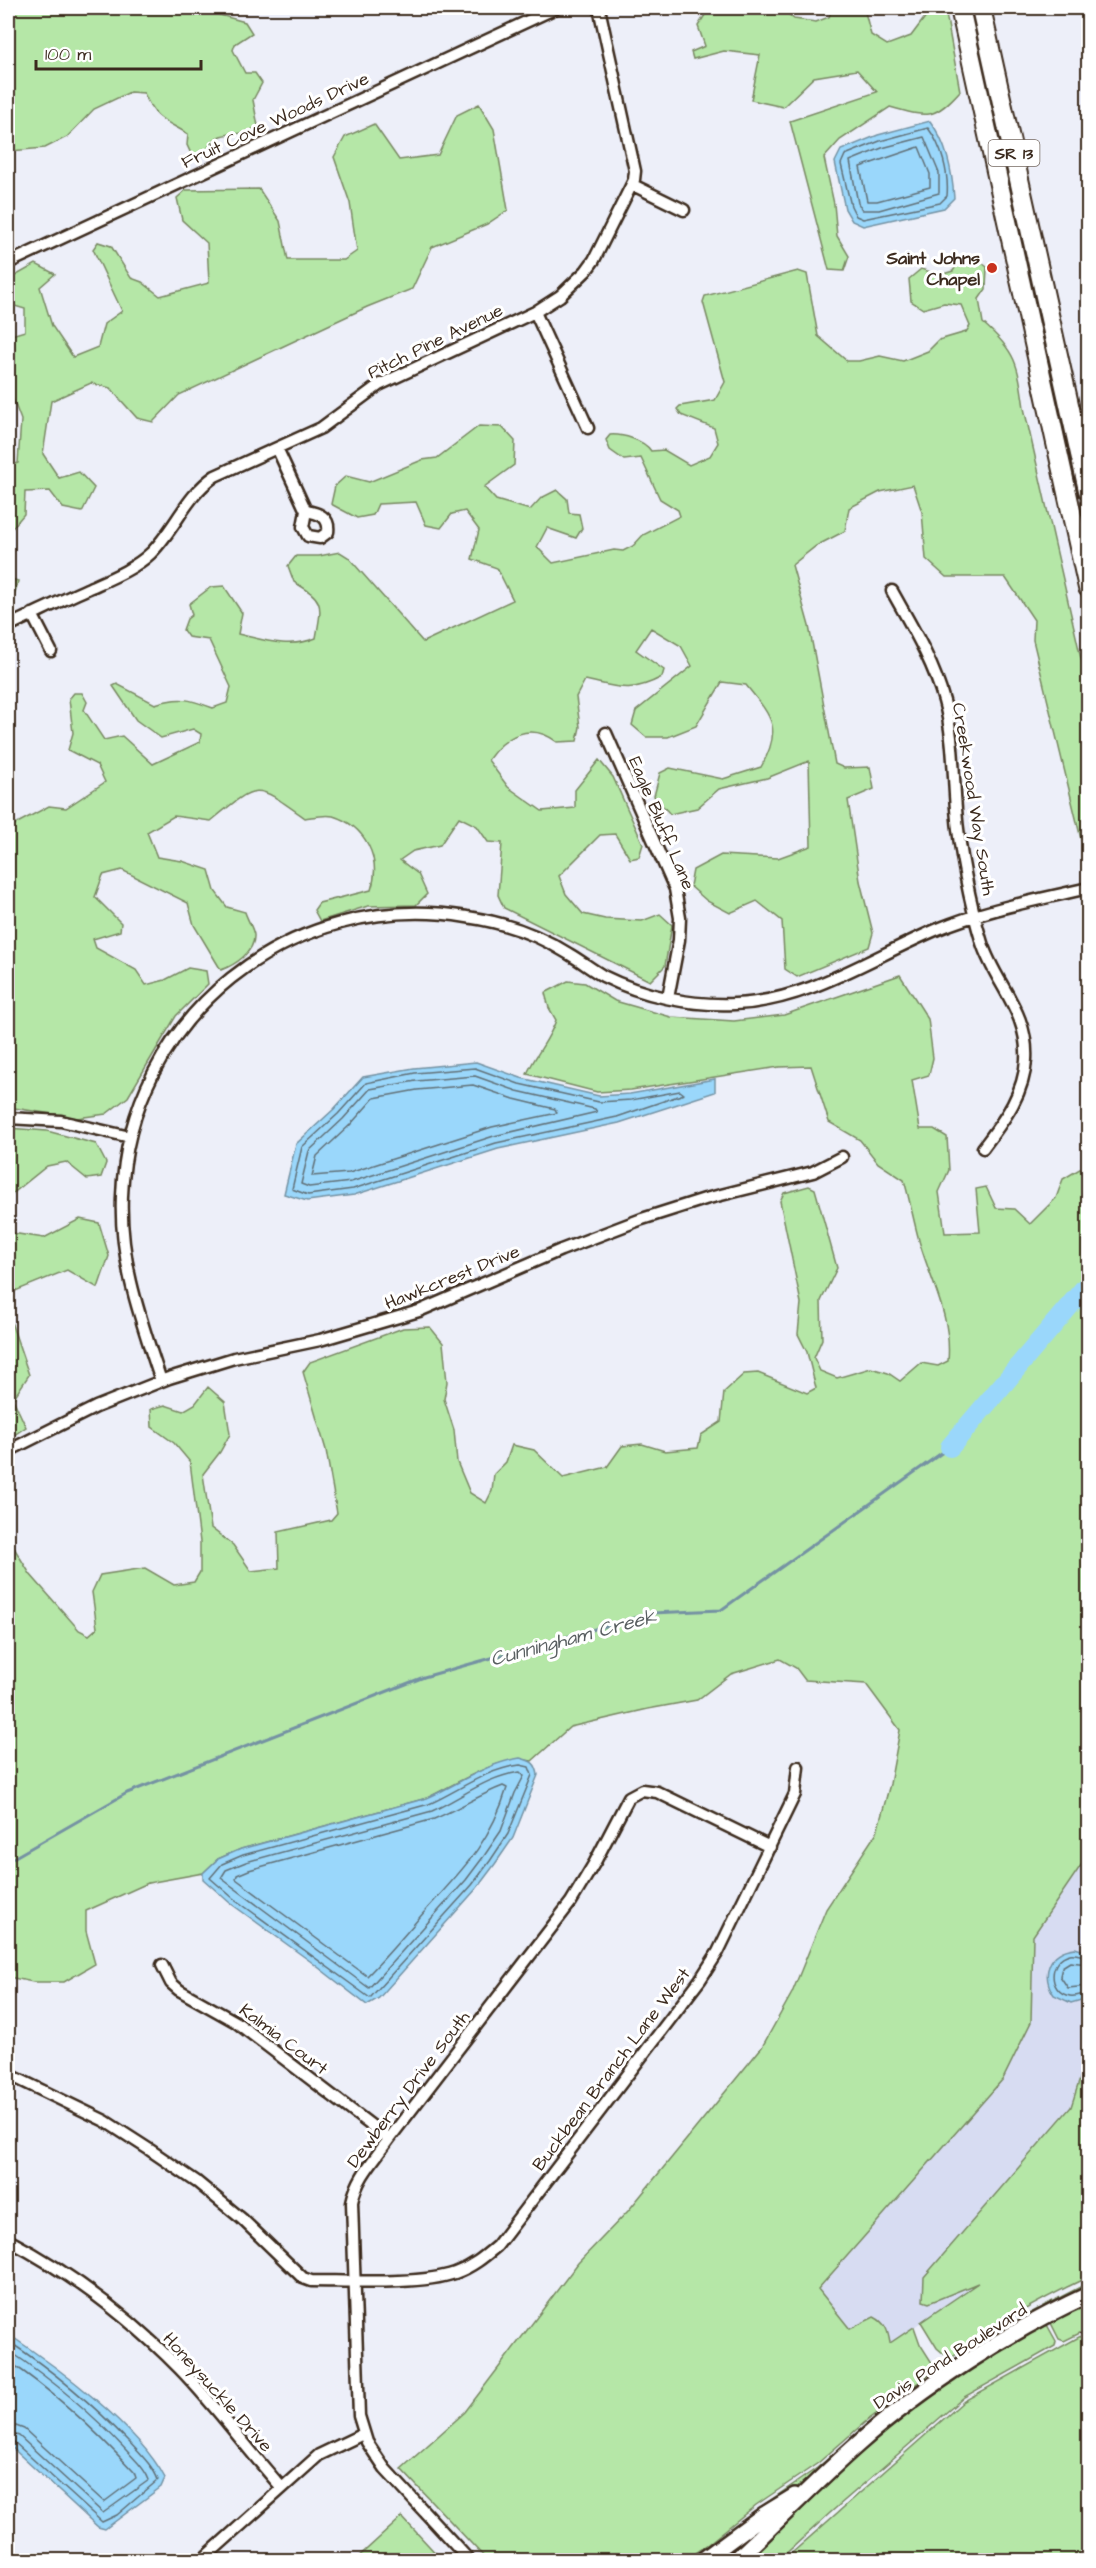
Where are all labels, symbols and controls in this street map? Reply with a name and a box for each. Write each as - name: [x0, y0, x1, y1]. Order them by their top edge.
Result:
- scale bar: [36, 33, 201, 71]
- text: 100 m: [45, 42, 91, 67]
- street label: Fruit Cove Woods Drive: [178, 66, 373, 175]
- road number: SR 13: [988, 140, 1040, 166]
- place label: Saint Johns Chapel: [885, 246, 980, 292]
- marker: Saint Johns Chapel: [985, 261, 999, 275]
- street label: Pitch Pine Avenue: [363, 298, 507, 385]
- street label: Creekwood Way South: [945, 701, 1001, 897]
- street label: Eagle Bluff Lane: [621, 753, 701, 894]
- street label: Hawkcrest Drive: [381, 1239, 524, 1316]
- water label: Cunningham Creek: [487, 1602, 660, 1675]
- street label: Buckbean Branch Lane West: [527, 1962, 697, 2176]
- street label: Kalmia Court: [234, 1998, 334, 2081]
- street label: Dewberry Drive South: [341, 2006, 477, 2173]
- street label: Davis Pond Boulevard: [869, 2297, 1032, 2415]
- street label: Honeysuckle Drive: [156, 2327, 278, 2459]

